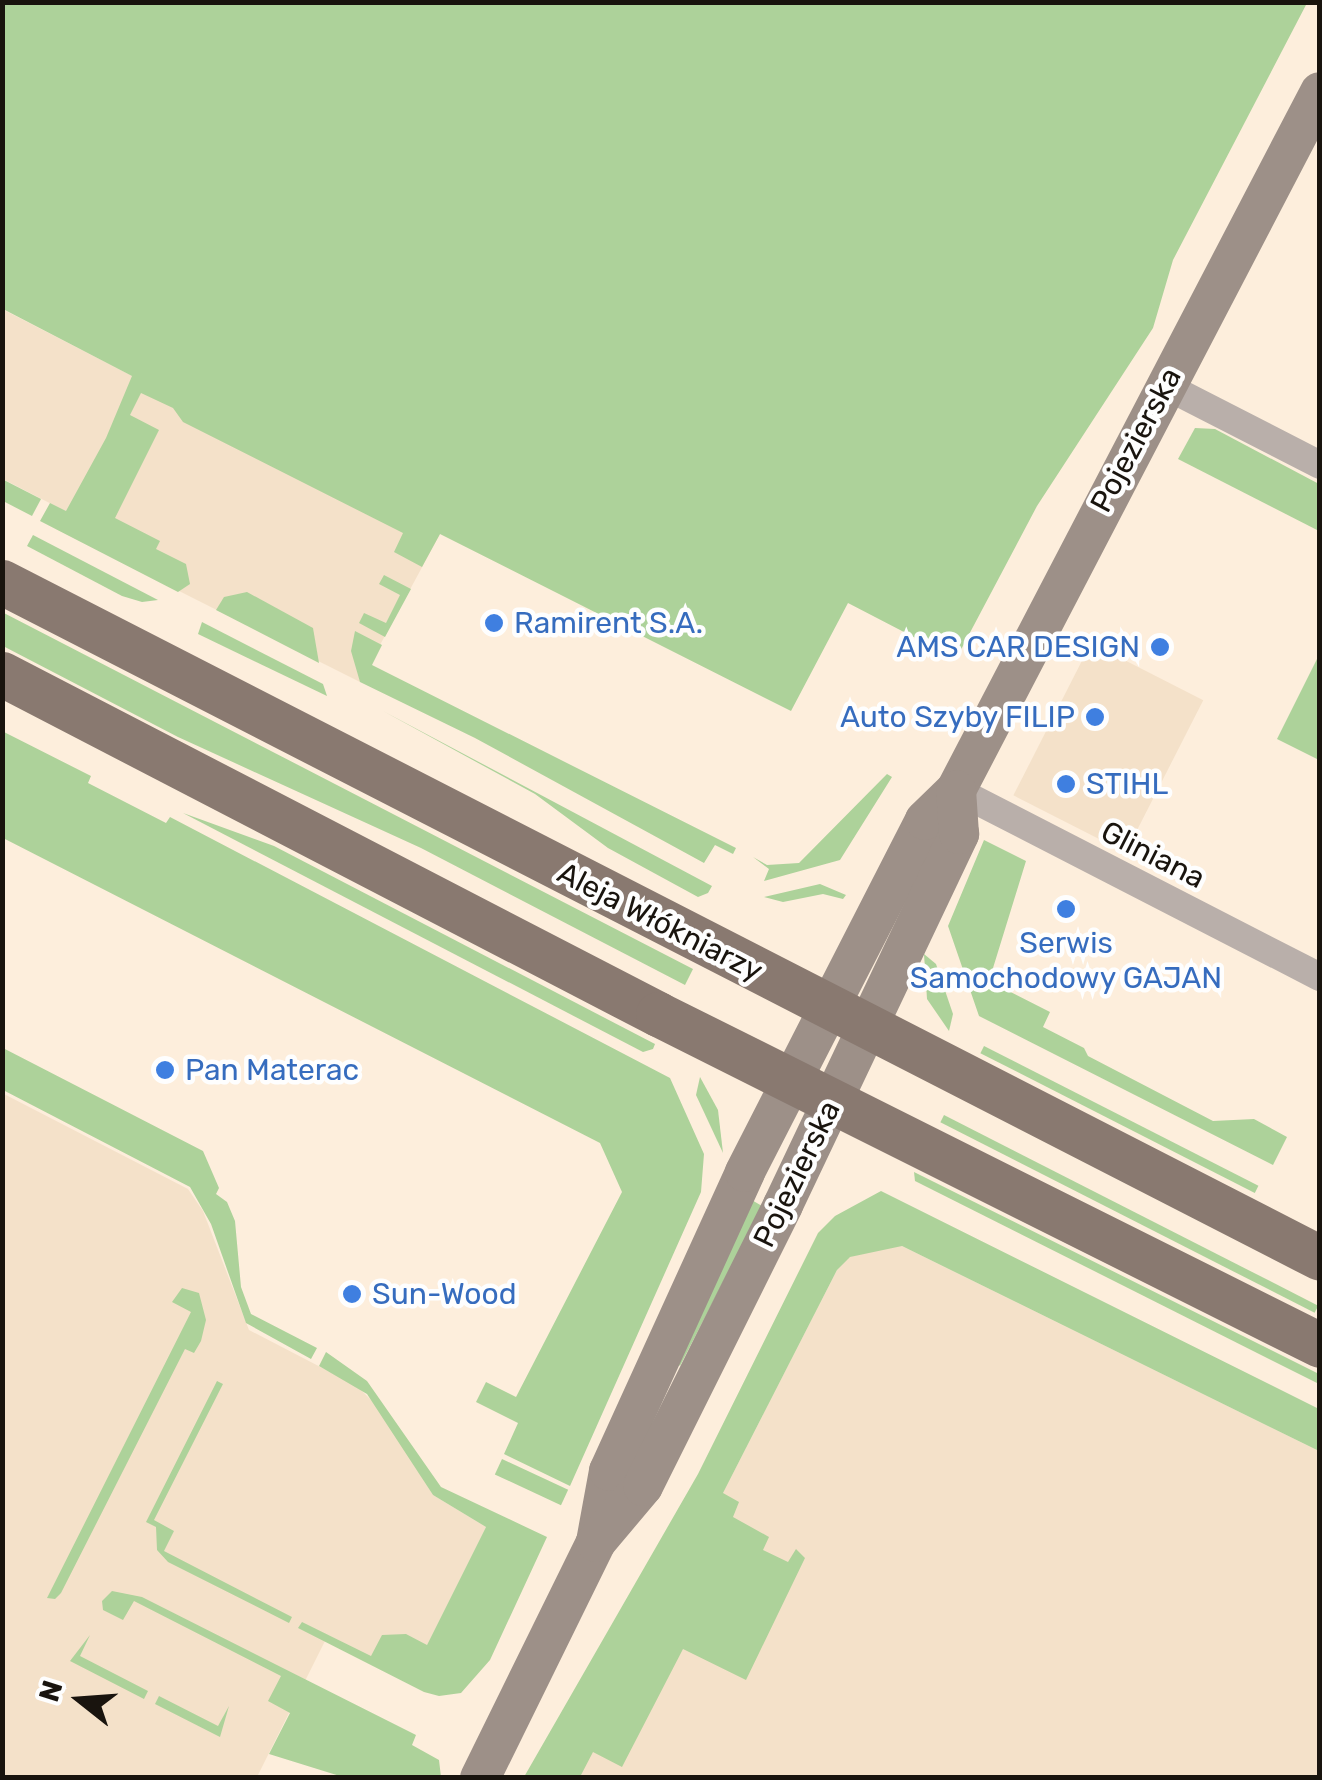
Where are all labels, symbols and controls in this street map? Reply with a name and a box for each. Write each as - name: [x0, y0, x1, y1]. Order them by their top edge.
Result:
- street label: Pojezierska: [1083, 362, 1189, 518]
- place label: Ramirent S.A.: [514, 605, 703, 641]
- marker: Ramirent S.A.: [483, 612, 505, 634]
- place label: AMS CAR DESIGN: [896, 629, 1140, 665]
- marker: AMS CAR DESIGN: [1149, 636, 1171, 658]
- place label: Auto Szyby FILIP: [839, 699, 1075, 735]
- marker: Auto Szyby FILIP: [1084, 706, 1106, 728]
- place label: STIHL: [1086, 766, 1168, 802]
- marker: STIHL: [1055, 773, 1077, 795]
- street label: Gliniana: [1095, 814, 1211, 896]
- street label: Aleja Włókniarzy: [551, 855, 769, 989]
- marker: Serwis Samochodowy GAJAN: [1055, 898, 1077, 920]
- place label: Serwis Samochodowy GAJAN: [909, 925, 1223, 996]
- place label: Pan Materac: [185, 1052, 359, 1088]
- marker: Pan Materac: [154, 1059, 176, 1081]
- street label: Pojezierska: [746, 1095, 848, 1253]
- place label: Sun-Wood: [372, 1276, 517, 1312]
- marker: Sun-Wood: [341, 1283, 363, 1305]
- north arrow: [30, 1650, 130, 1750]
- text: N: [32, 1677, 70, 1706]

